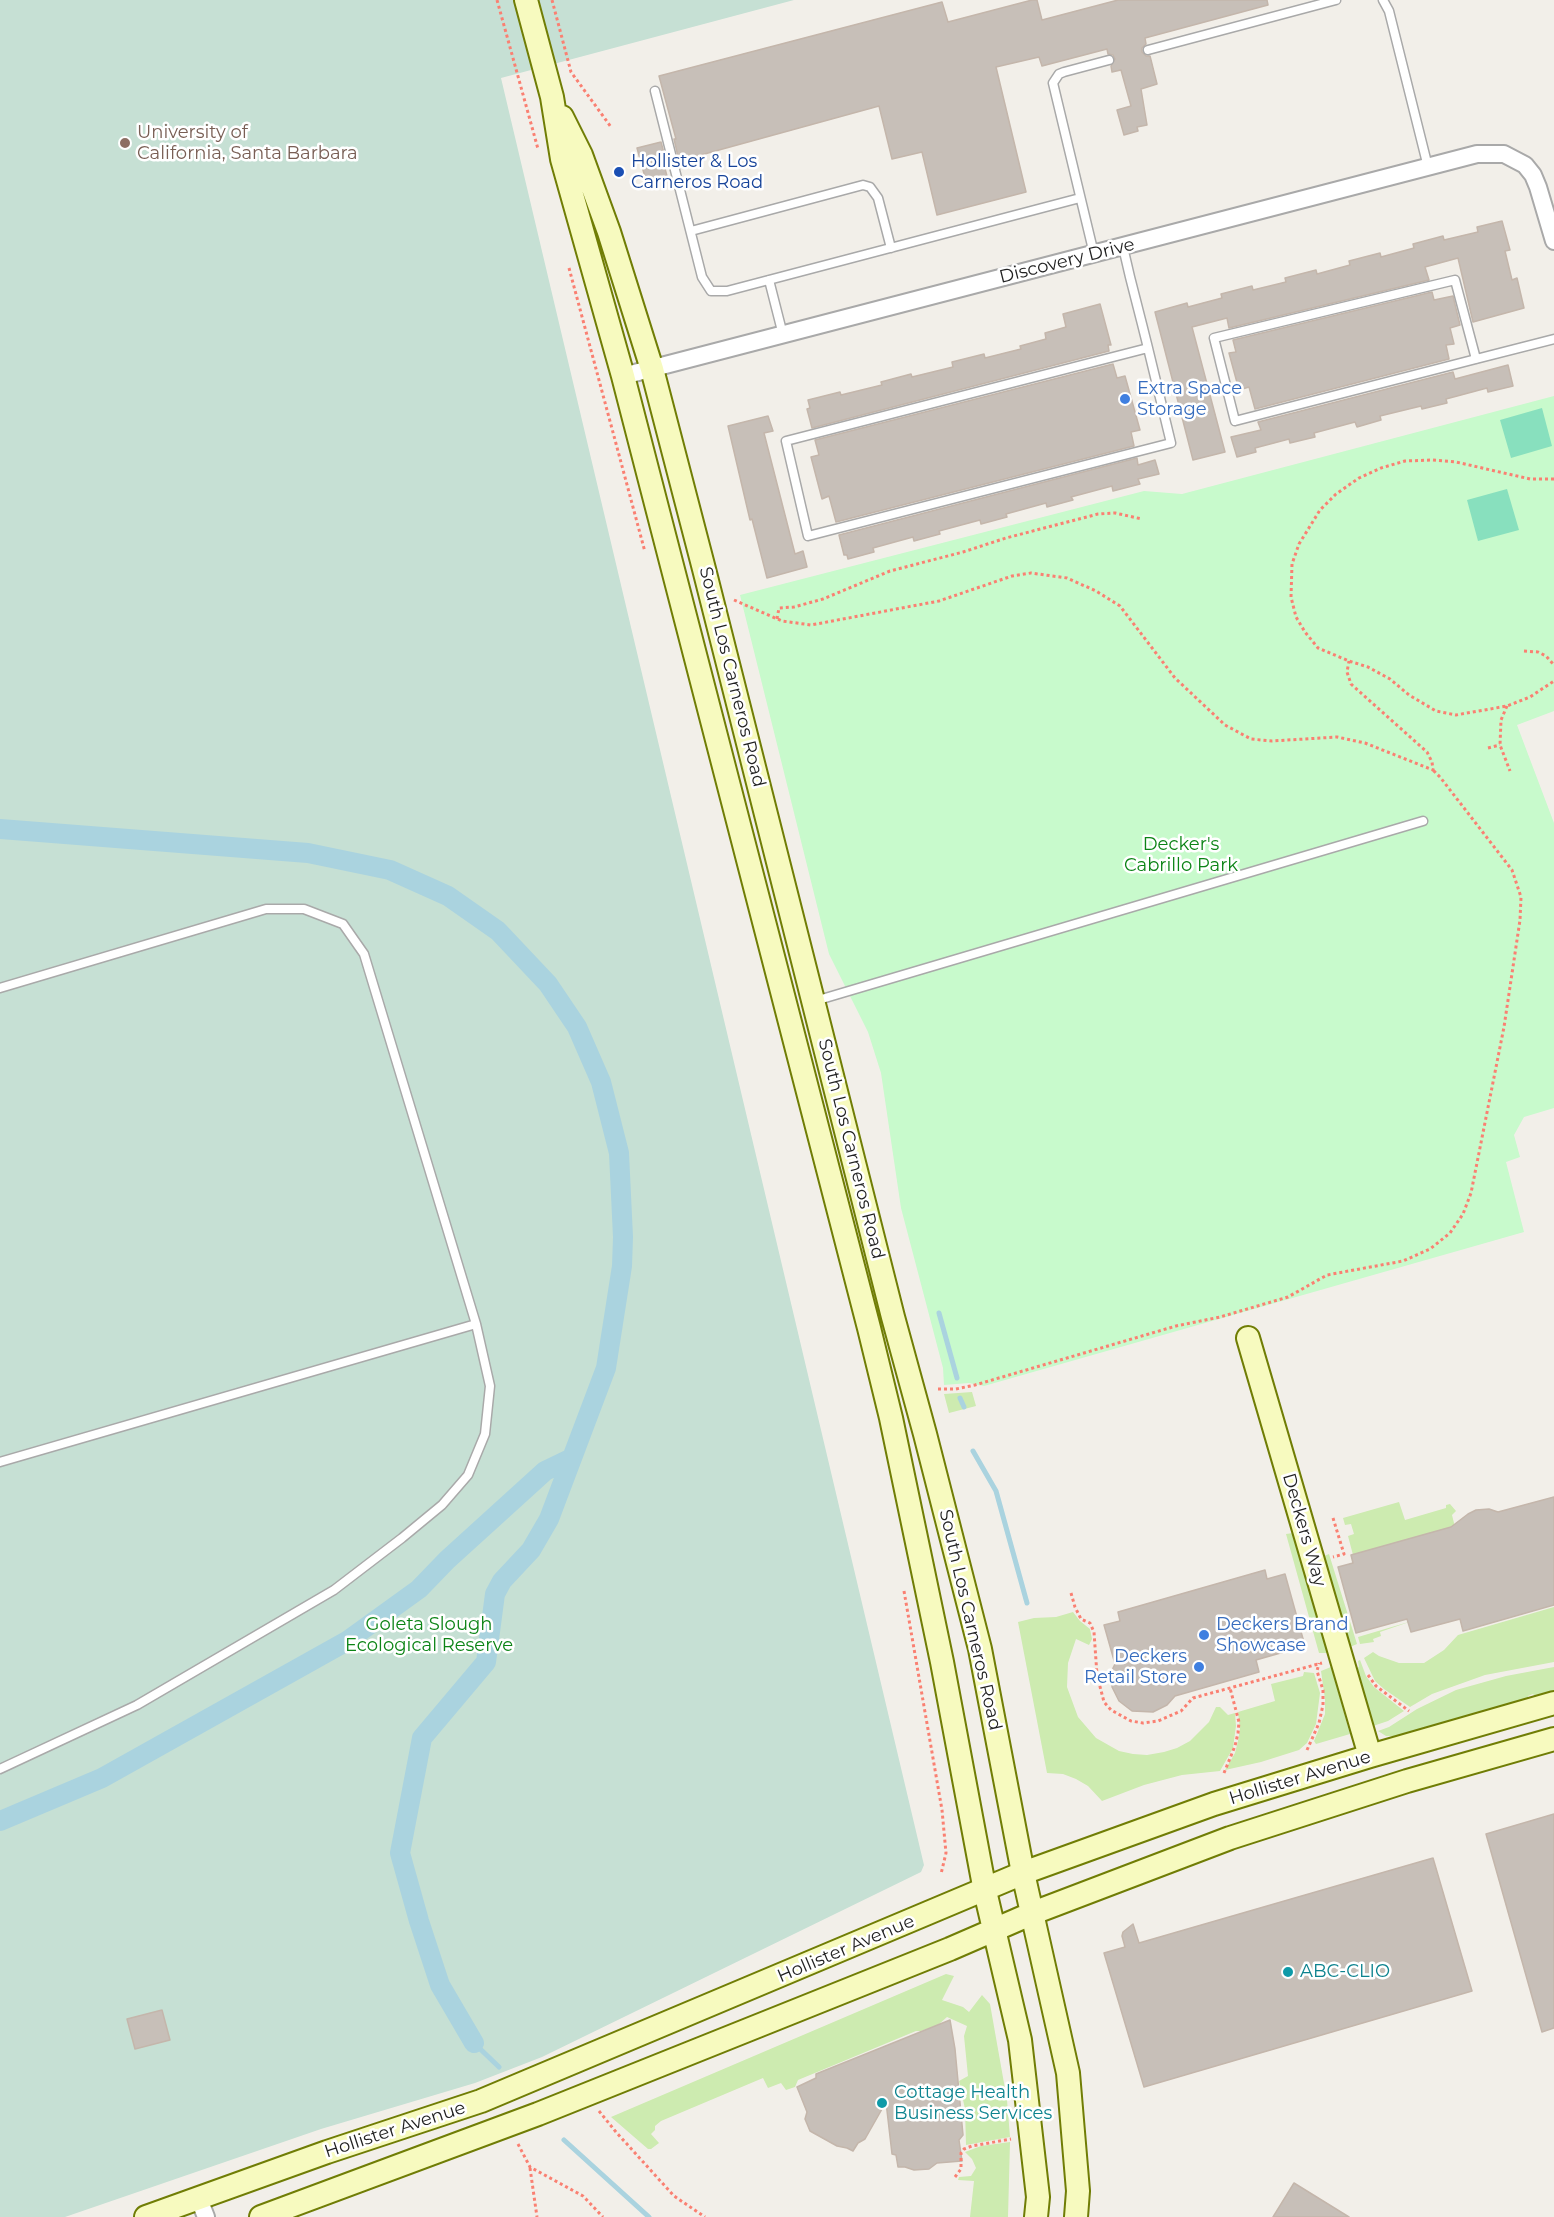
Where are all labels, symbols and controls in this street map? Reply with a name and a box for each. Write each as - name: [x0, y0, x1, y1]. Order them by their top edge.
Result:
- place label: University of California, Santa Barbara: [137, 122, 358, 164]
- marker: University of California, Santa Barbara: [118, 136, 132, 150]
- place label: Hollister & Los Carneros Road: [631, 151, 763, 194]
- marker: Hollister & Los Carneros Road: [612, 165, 626, 179]
- street label: Discovery Drive: [997, 234, 1137, 288]
- place label: Extra Space Storage: [1137, 378, 1242, 420]
- marker: Extra Space Storage: [1118, 392, 1132, 406]
- street label: South Los Carneros Road: [694, 565, 770, 789]
- park label: Decker's Cabrillo Park: [1124, 834, 1238, 876]
- street label: South Los Carneros Road: [813, 1037, 889, 1261]
- street label: Deckers Way: [1278, 1471, 1330, 1589]
- street label: South Los Carneros Road: [934, 1507, 1006, 1733]
- park label: Goleta Slough Ecological Reserve: [345, 1614, 513, 1656]
- place label: Deckers Brand Showcase: [1216, 1614, 1349, 1656]
- marker: Deckers Brand Showcase: [1197, 1628, 1211, 1642]
- place label: Deckers Retail Store: [1084, 1646, 1187, 1688]
- marker: Deckers Retail Store: [1192, 1660, 1206, 1674]
- street label: Hollister Avenue: [1227, 1746, 1373, 1810]
- street label: Hollister Avenue: [774, 1910, 918, 1988]
- place label: ABC-CLIO: [1300, 1961, 1390, 1983]
- marker: ABC-CLIO: [1281, 1965, 1295, 1979]
- place label: Cottage Health Business Services: [894, 2082, 1052, 2124]
- marker: Cottage Health Business Services: [875, 2096, 889, 2110]
- street label: Hollister Avenue: [322, 2097, 468, 2163]

